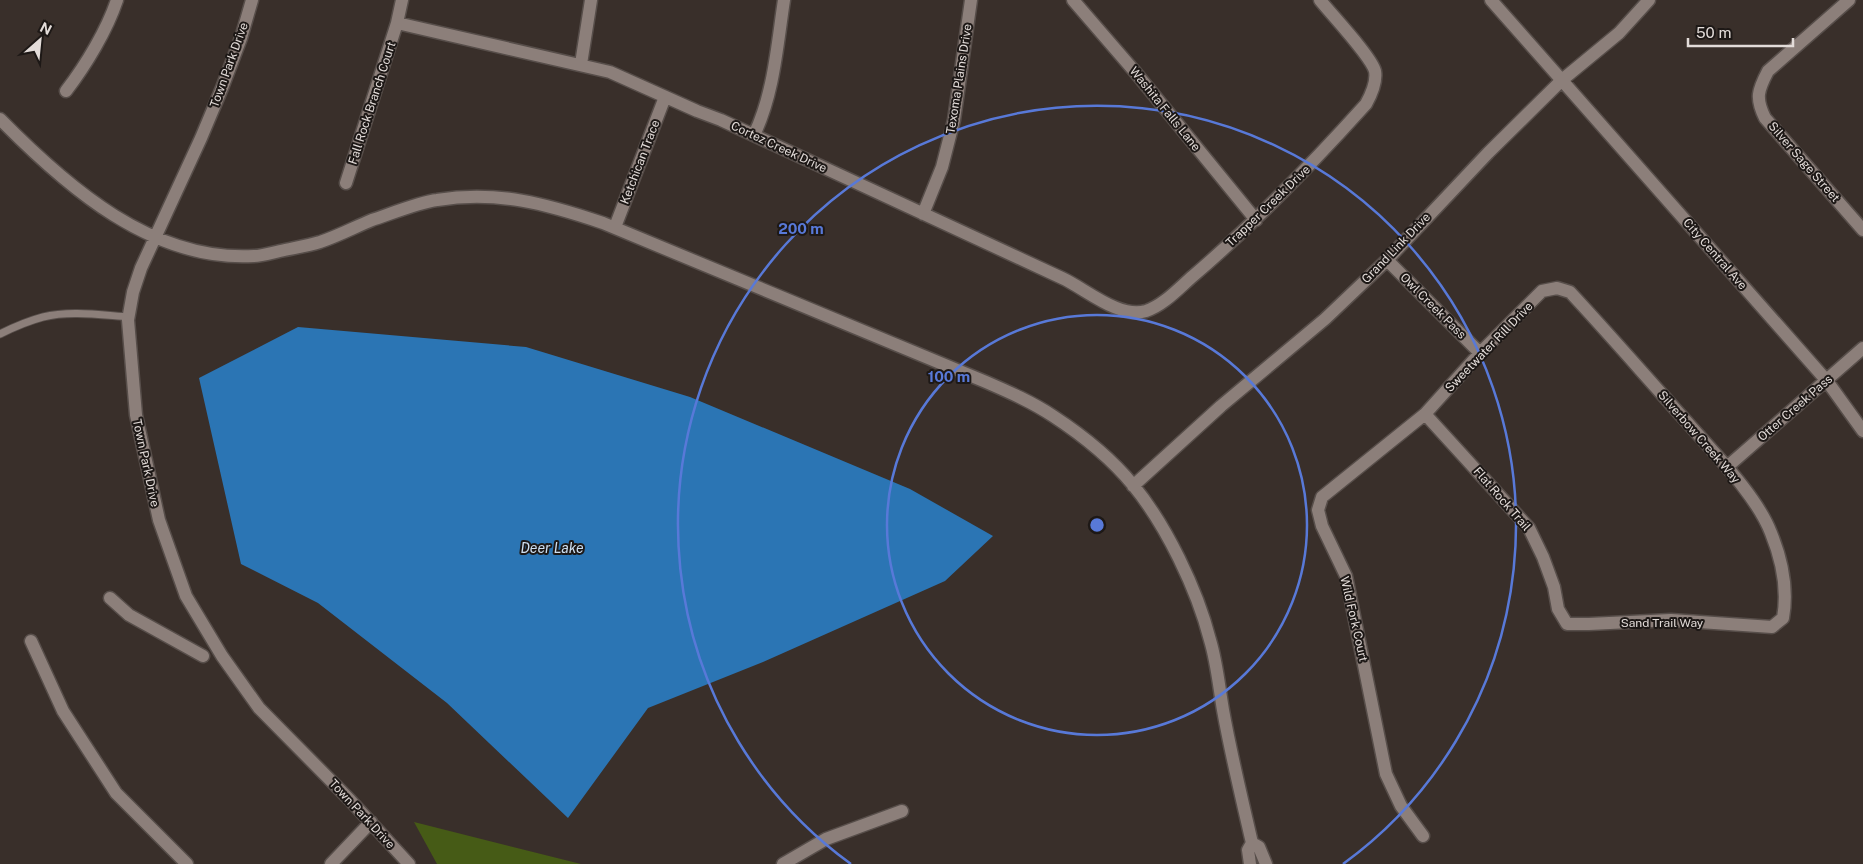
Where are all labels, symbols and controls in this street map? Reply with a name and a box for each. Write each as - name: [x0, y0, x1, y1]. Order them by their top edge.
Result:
- north arrow: [15, 15, 65, 65]
- scale bar: [1688, 15, 1793, 47]
- text: N: [37, 19, 54, 38]
- street label: Town Park Drive: [207, 20, 251, 109]
- street label: Texoma Plains Drive: [943, 23, 975, 135]
- text: 50 m: [1696, 24, 1731, 41]
- street label: Fall Rock Branch Court: [346, 40, 399, 166]
- street label: Washita Falls Lane: [1127, 64, 1203, 154]
- street label: Ketchican Trace: [617, 118, 663, 206]
- street label: Cortez Creek Drive: [729, 119, 829, 175]
- street label: Silver Sage Street: [1765, 119, 1843, 205]
- street label: Trapper Creek Drive: [1223, 162, 1313, 250]
- street label: Grand Link Drive: [1359, 210, 1433, 286]
- street label: City Central Ave: [1680, 216, 1750, 293]
- text: 200 m: [778, 220, 824, 237]
- street label: Owl Creek Pass: [1397, 270, 1469, 342]
- street label: Sweetwater Rill Drive: [1442, 299, 1536, 395]
- text: 100 m: [928, 368, 970, 385]
- street label: Otter Creek Pass: [1755, 372, 1835, 444]
- street label: Silverbow Creek Way: [1655, 388, 1743, 486]
- street label: Town Park Drive: [130, 418, 162, 508]
- street label: Flat Rock Trail: [1470, 464, 1534, 534]
- centre of rings: [1088, 516, 1106, 534]
- water label: Deer Lake: [520, 540, 584, 556]
- street label: Wild Fork Court: [1337, 575, 1371, 663]
- street label: Sand Trail Way: [1621, 616, 1704, 630]
- street label: Town Park Drive: [326, 777, 398, 852]

